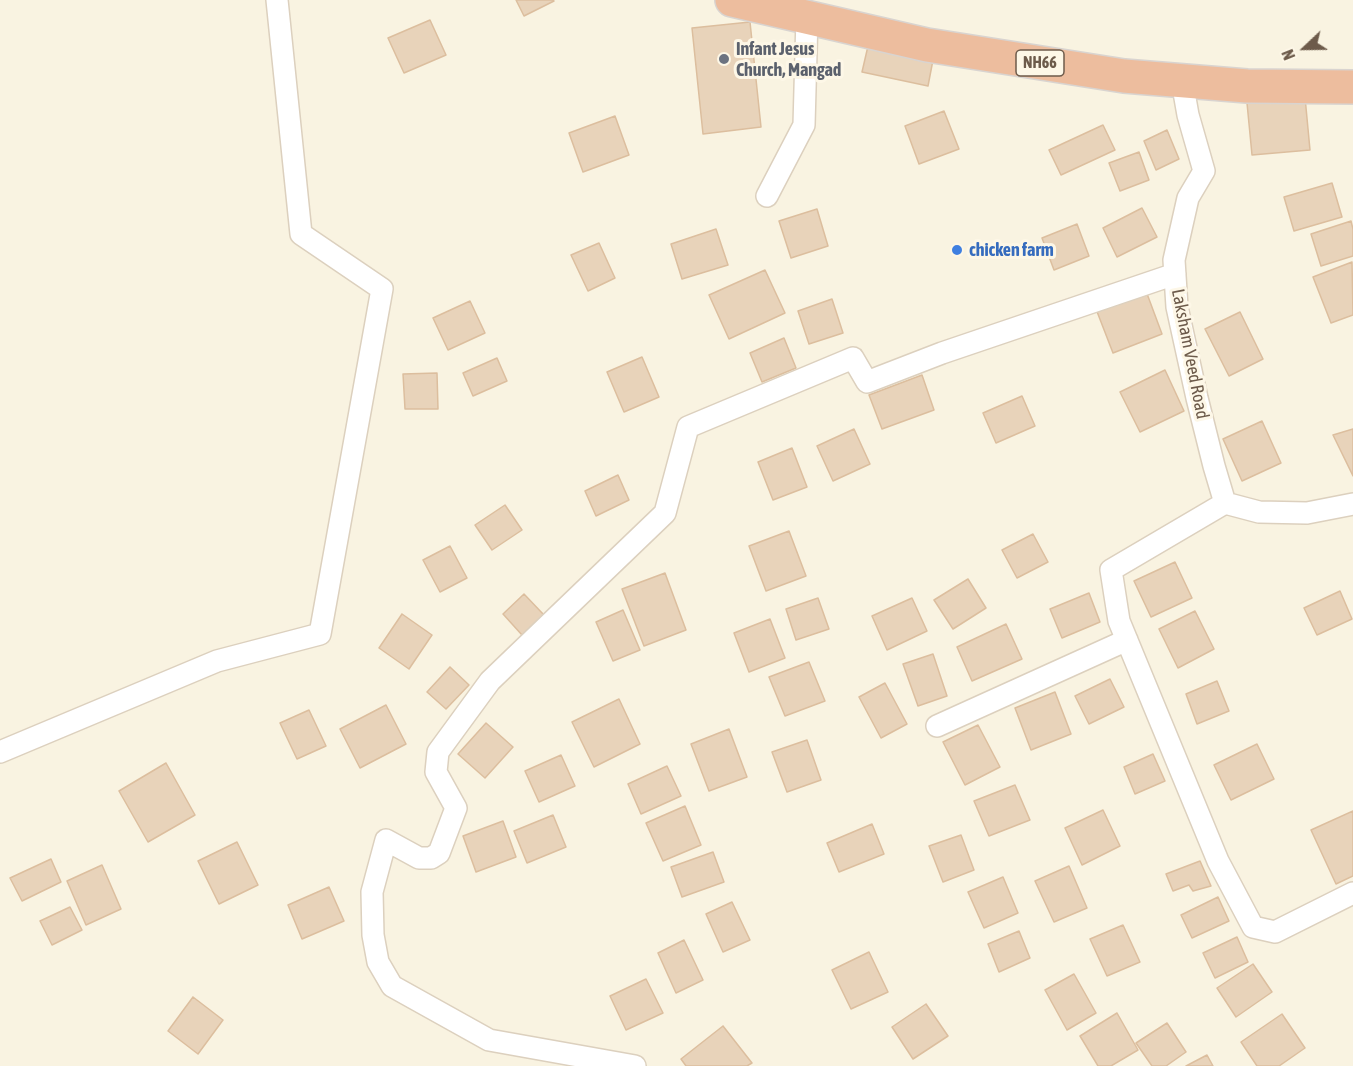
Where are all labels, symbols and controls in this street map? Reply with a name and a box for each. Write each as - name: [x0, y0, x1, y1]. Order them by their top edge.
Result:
- north arrow: [1275, 18, 1335, 78]
- place label: Infant Jesus Church, Mangad: [736, 38, 841, 80]
- text: N: [1278, 47, 1298, 63]
- road number: NH66: [1016, 50, 1064, 76]
- marker: Infant Jesus Church, Mangad: [717, 52, 731, 66]
- place label: chicken farm: [969, 239, 1054, 261]
- marker: chicken farm: [950, 243, 964, 257]
- street label: Laksham Veed Road: [1167, 287, 1213, 421]

